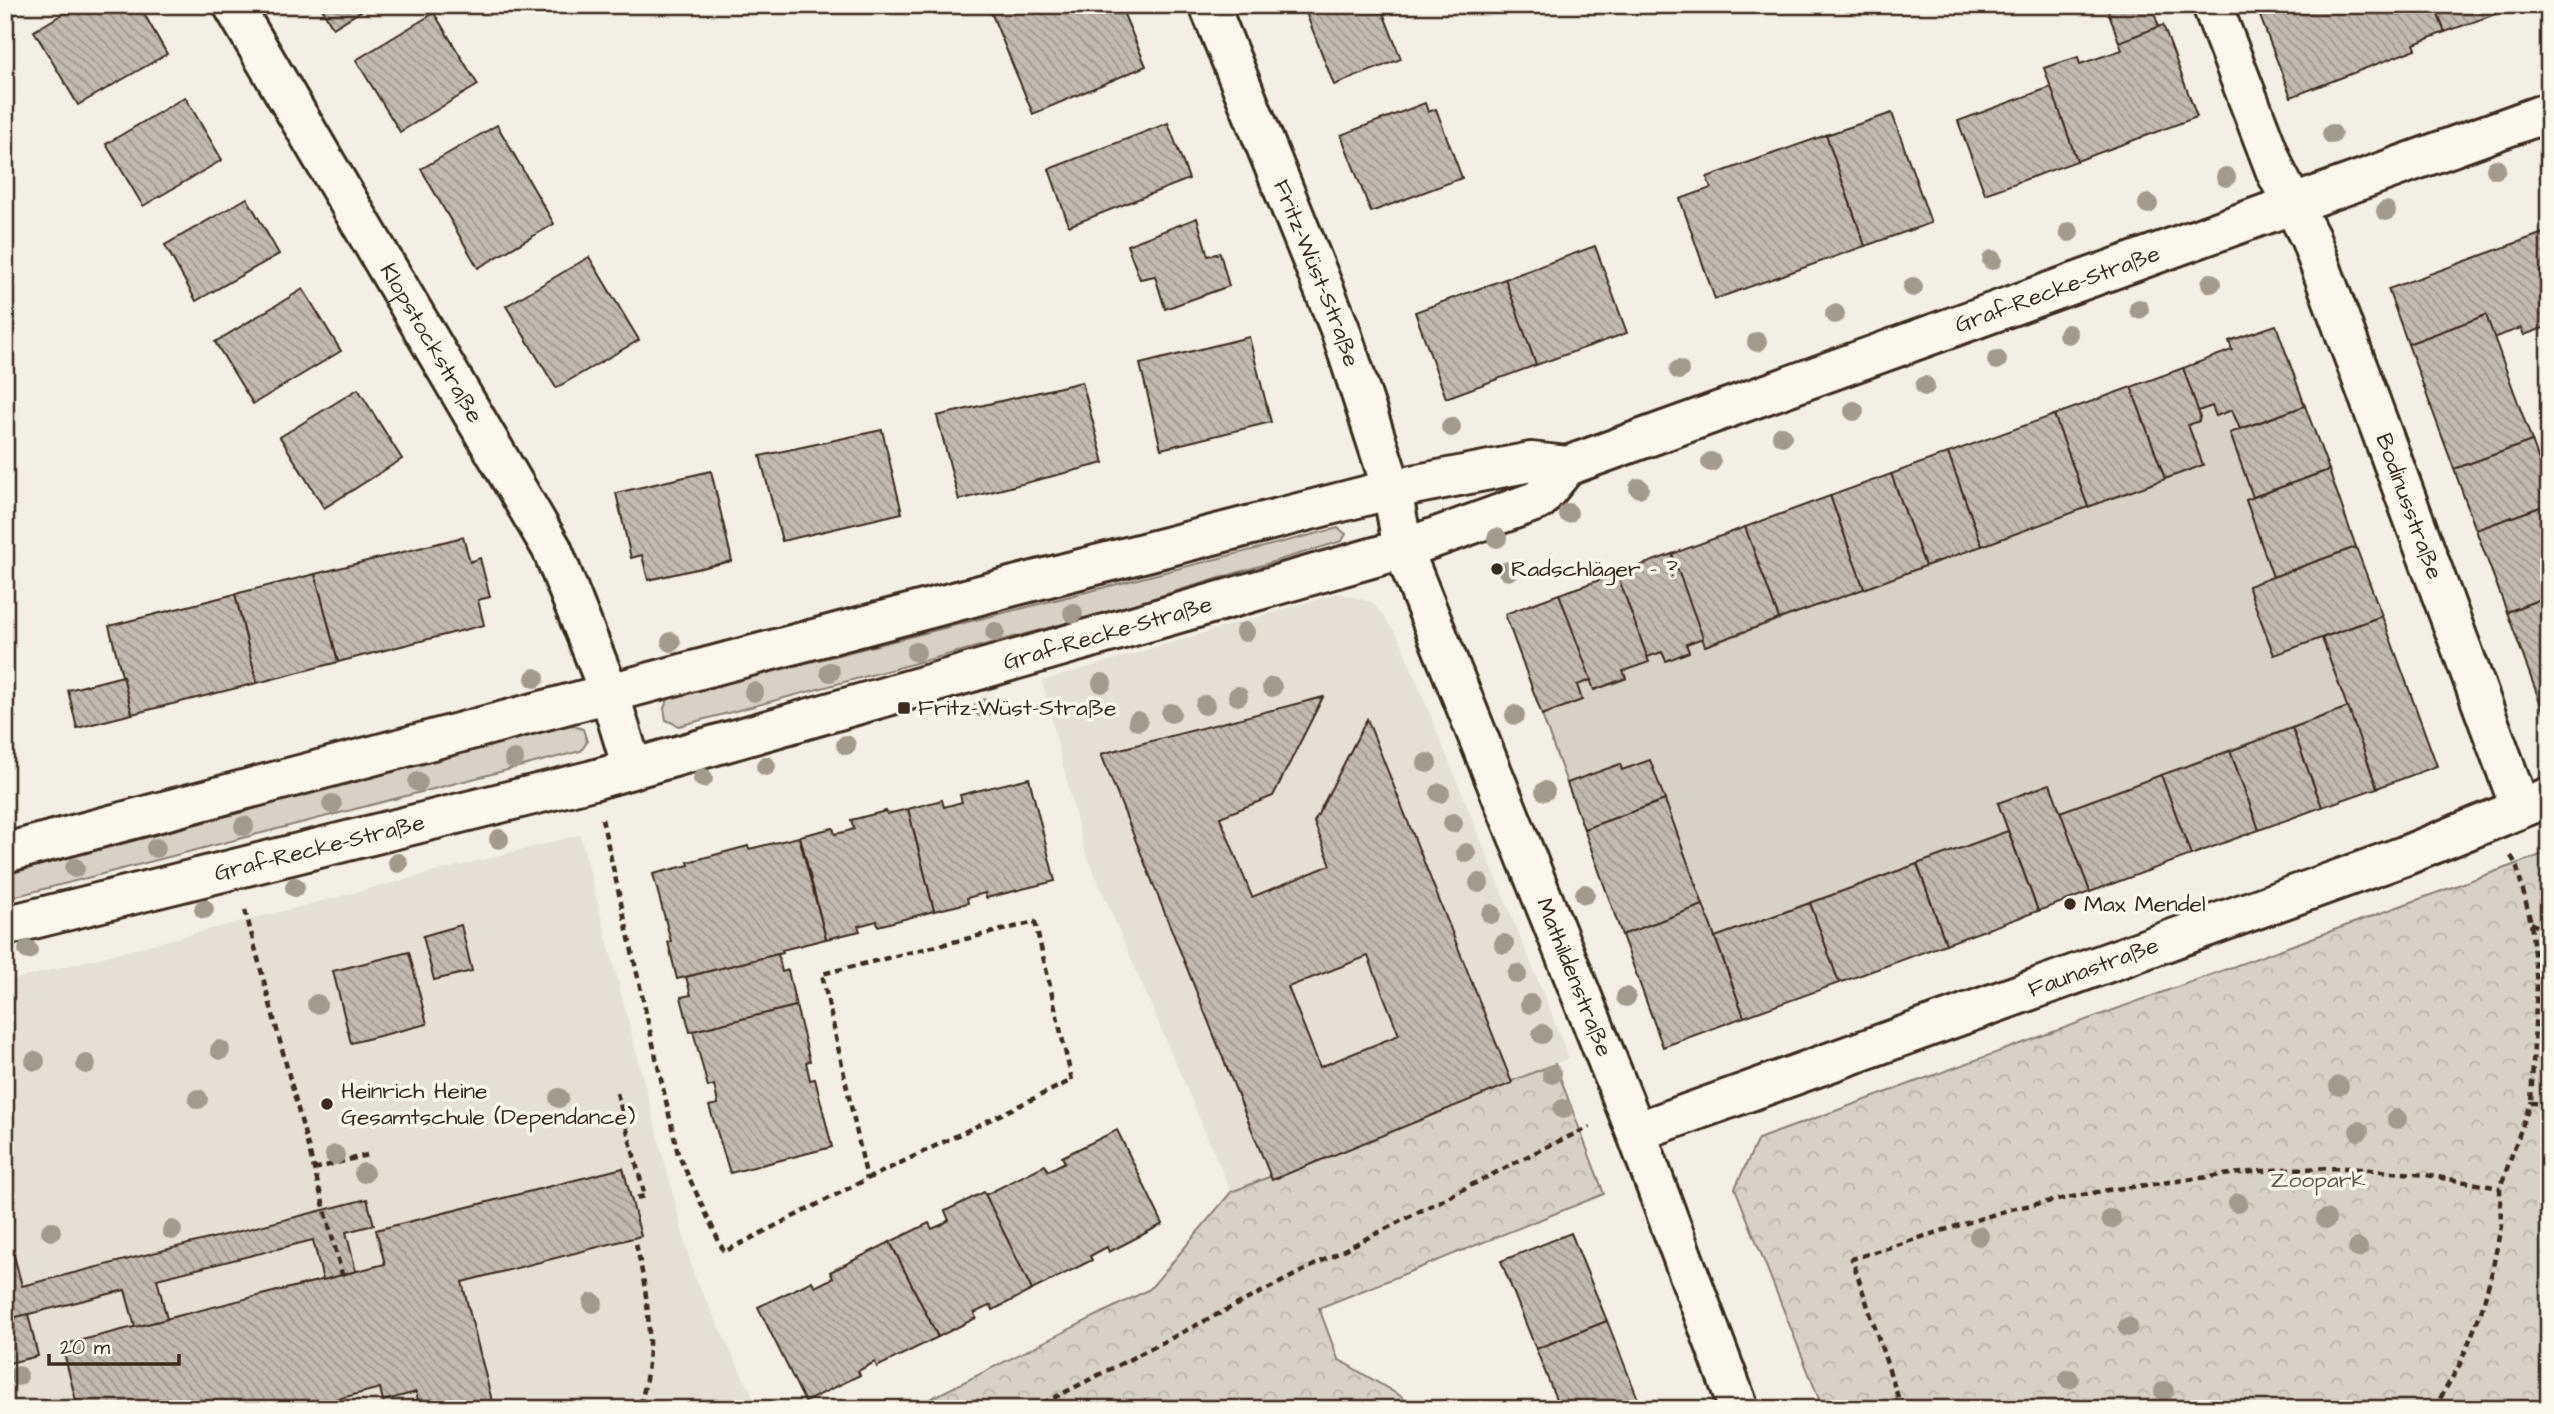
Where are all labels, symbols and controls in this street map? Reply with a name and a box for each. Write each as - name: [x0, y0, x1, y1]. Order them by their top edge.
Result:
- street label: Fritz-Wüst-Straße: [1265, 175, 1367, 371]
- street label: Graf-Recke-Straße: [1950, 238, 2164, 341]
- street label: Klopstockstraße: [372, 257, 491, 429]
- street label: Bodinusstraße: [2367, 429, 2451, 584]
- place label: Radschläger - ?: [1511, 553, 1678, 586]
- marker: Radschläger - ?: [1489, 561, 1505, 577]
- street label: Graf-Recke-Straße: [1000, 588, 1216, 678]
- place label: Fritz-Wüst-Straße: [918, 692, 1117, 724]
- marker: Fritz-Wüst-Straße: [896, 700, 912, 716]
- street label: Graf-Recke-Straße: [211, 806, 428, 889]
- place label: Max Mendel: [2084, 888, 2206, 920]
- street label: Mathildenstraße: [1528, 893, 1620, 1061]
- marker: Max Mendel: [2062, 896, 2078, 912]
- street label: Faunastraße: [2024, 929, 2163, 1006]
- place label: Heinrich Heine Gesamtschule (Dependance): [341, 1075, 635, 1133]
- marker: Heinrich Heine Gesamtschule (Dependance): [319, 1096, 335, 1112]
- park label: Zoopark: [2270, 1164, 2366, 1196]
- scale bar: [49, 1323, 178, 1367]
- text: 20 m: [60, 1333, 111, 1362]

